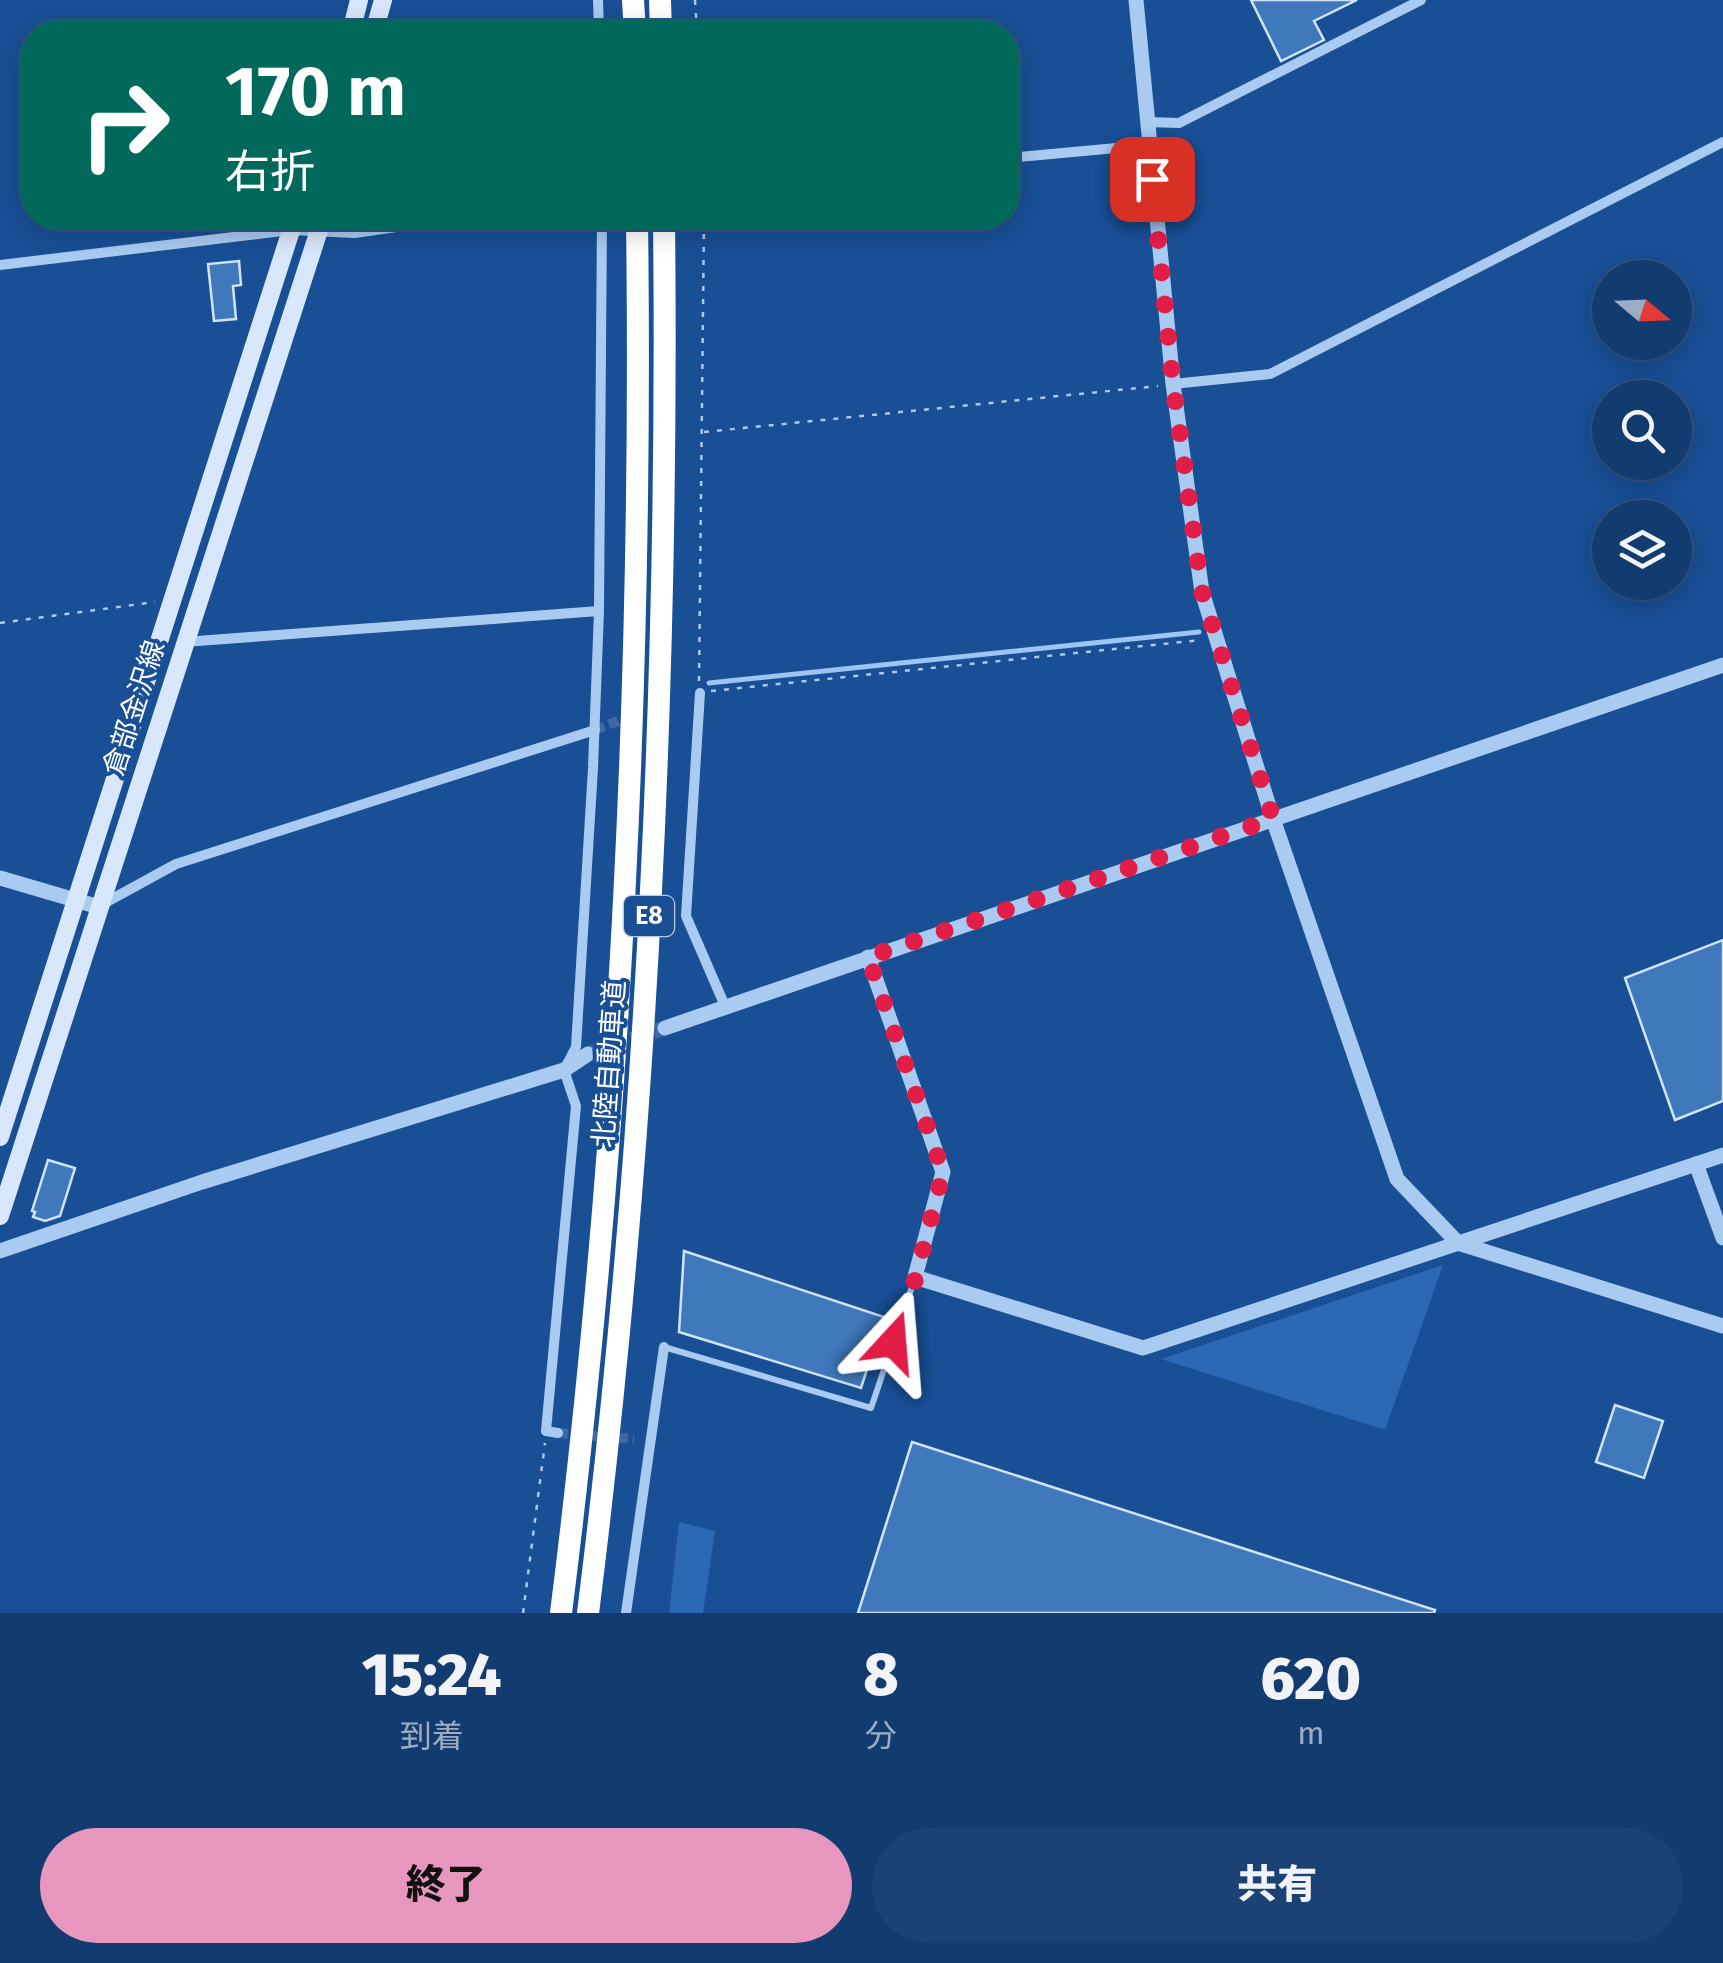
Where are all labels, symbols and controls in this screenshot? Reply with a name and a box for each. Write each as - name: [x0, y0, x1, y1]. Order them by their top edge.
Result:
- text: 170 m: [225, 50, 406, 134]
- icon: right: [60, 60, 190, 190]
- pin: [1110, 137, 1195, 222]
- text: 右折: [225, 145, 315, 199]
- icon: arrive: [1125, 152, 1180, 207]
- north arrow: [1592, 260, 1692, 360]
- map controls: [1592, 260, 1692, 600]
- button: search: [1592, 380, 1692, 480]
- button: layers: [1592, 500, 1692, 600]
- street label: 倉部金沢線: [97, 636, 171, 780]
- road number: E8: [624, 896, 674, 936]
- street label: 北陸自動車道: [587, 979, 631, 1149]
- position arrow: [841, 1290, 945, 1394]
- text: 15:24: [362, 1639, 502, 1711]
- text: 8: [863, 1639, 899, 1711]
- text: 620: [1261, 1643, 1361, 1715]
- text: m: [1297, 1714, 1325, 1752]
- text: 到着: [400, 1717, 464, 1755]
- text: 分: [865, 1717, 897, 1755]
- button: 終了: [40, 1828, 852, 1943]
- button: 共有: [872, 1828, 1683, 1943]

